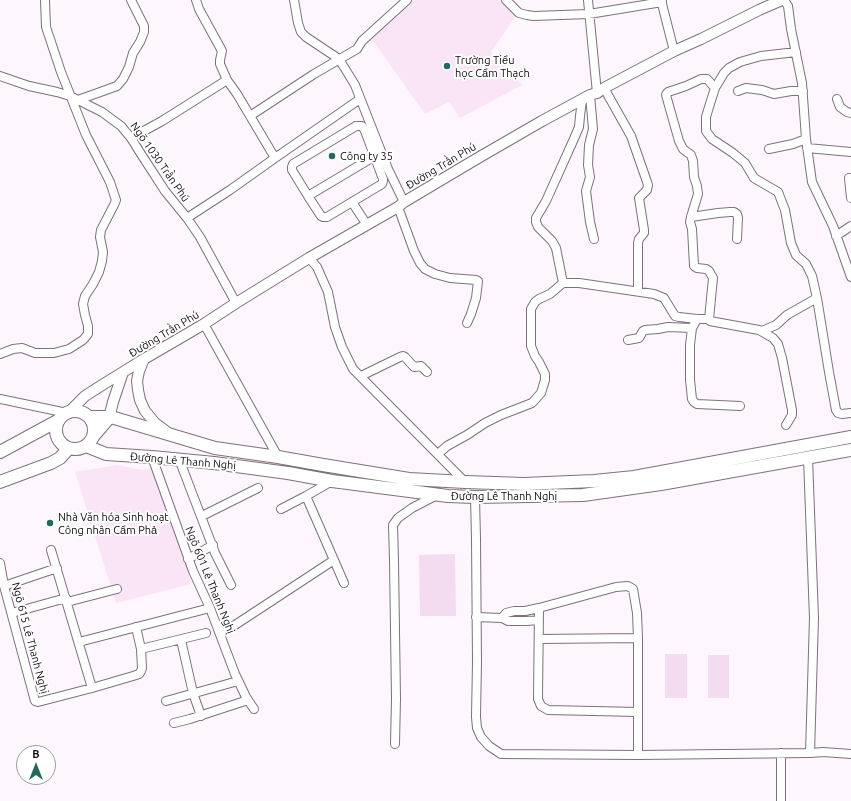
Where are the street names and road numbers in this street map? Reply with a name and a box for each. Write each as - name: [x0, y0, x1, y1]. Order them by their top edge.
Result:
- street label: Ngõ 1030 Trần Phú: [128, 120, 192, 204]
- street label: Đường Trần Phú: [404, 140, 478, 192]
- street label: Đường Trần Phú: [127, 308, 201, 360]
- street label: Đường Lê Thanh Nghị: [129, 450, 237, 472]
- street label: Đường Lê Thanh Nghị: [451, 489, 557, 503]
- street label: Ngõ 601 Lê Thanh Nghị: [182, 524, 238, 636]
- street label: Ngõ 615 Lê Thanh Nghị: [9, 581, 51, 695]

